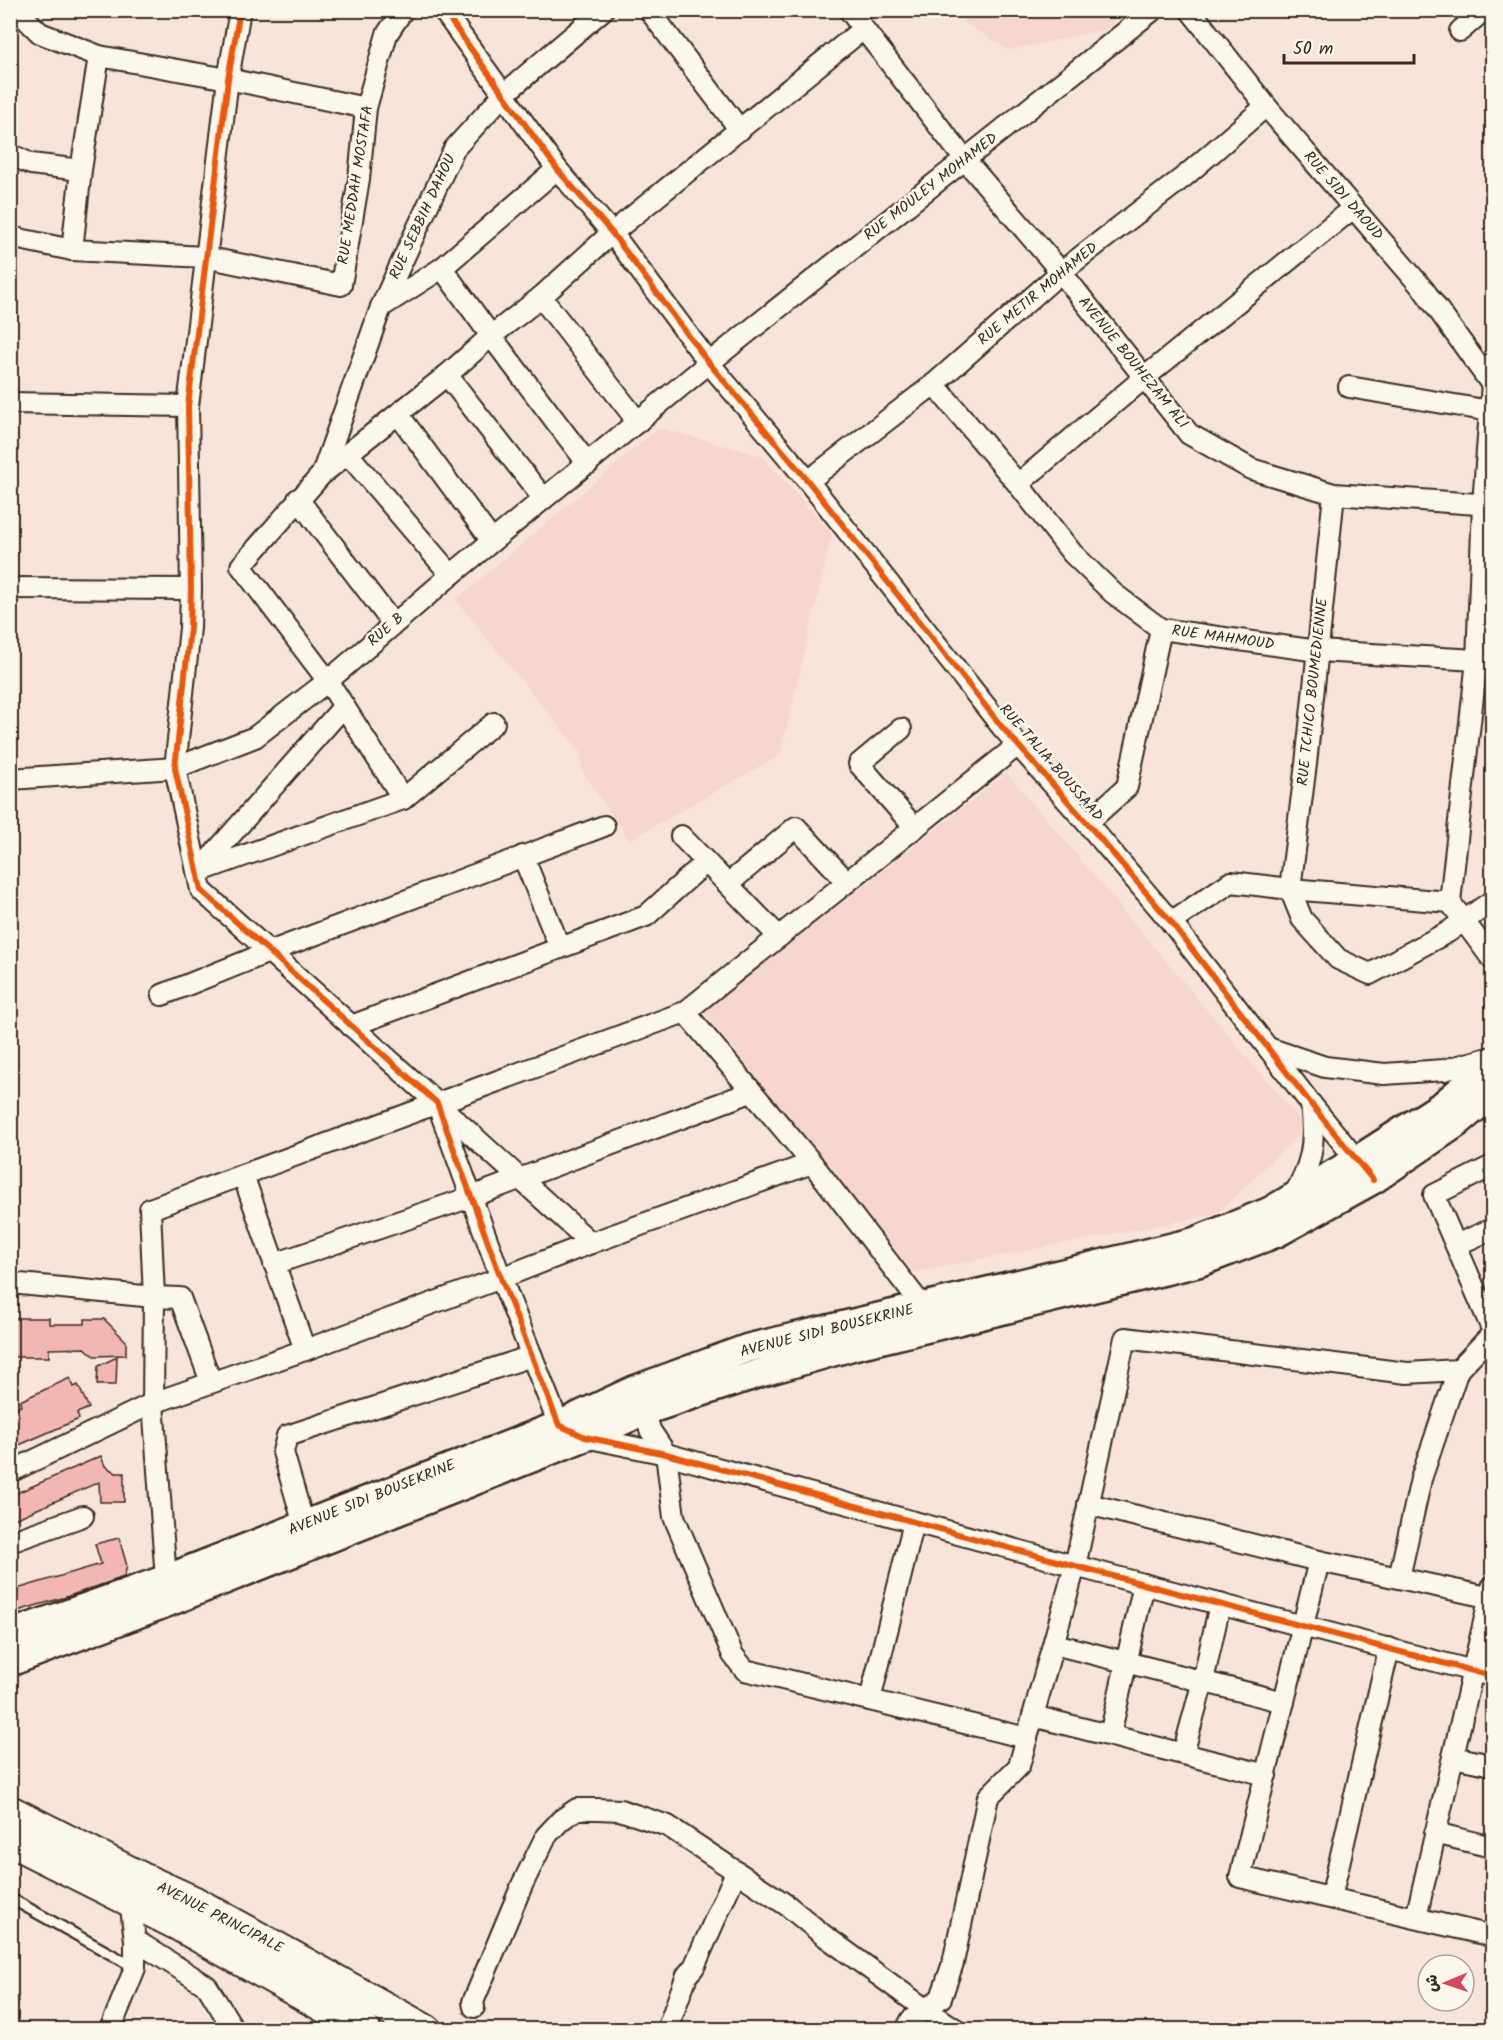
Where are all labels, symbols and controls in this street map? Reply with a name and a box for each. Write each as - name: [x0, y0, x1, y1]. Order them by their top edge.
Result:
- scale bar: [1284, 27, 1414, 65]
- text: 50 m: [1293, 35, 1333, 64]
- street label: RUE MEDDAH MOSTAFA: [332, 104, 380, 266]
- street label: RUE MOULEY MOHAMED: [859, 127, 1003, 247]
- street label: RUE SIDI DAOUD: [1297, 146, 1389, 246]
- street label: RUE SEBBIH DAHOU: [383, 150, 463, 284]
- street label: RUE METIR MOHAMED: [972, 236, 1104, 352]
- street label: AVENUE BOUHEZAM ALI: [1072, 291, 1194, 435]
- street label: RUE TCHICO BOUMEDIENNE: [1291, 596, 1335, 787]
- street label: RUE B: [362, 607, 410, 653]
- street label: RUE MAHMOUD: [1170, 619, 1276, 657]
- street label: RUE TALIA BOUSSAAD: [993, 699, 1109, 827]
- street label: AVENUE SIDI BOUSEKRINE: [738, 1297, 918, 1364]
- street label: AVENUE SIDI BOUSEKRINE: [285, 1453, 460, 1543]
- street label: AVENUE PRINCIPALE: [152, 1876, 289, 1961]
- north arrow: [1416, 1953, 1476, 2013]
- text: ش: [1420, 1974, 1445, 1993]

